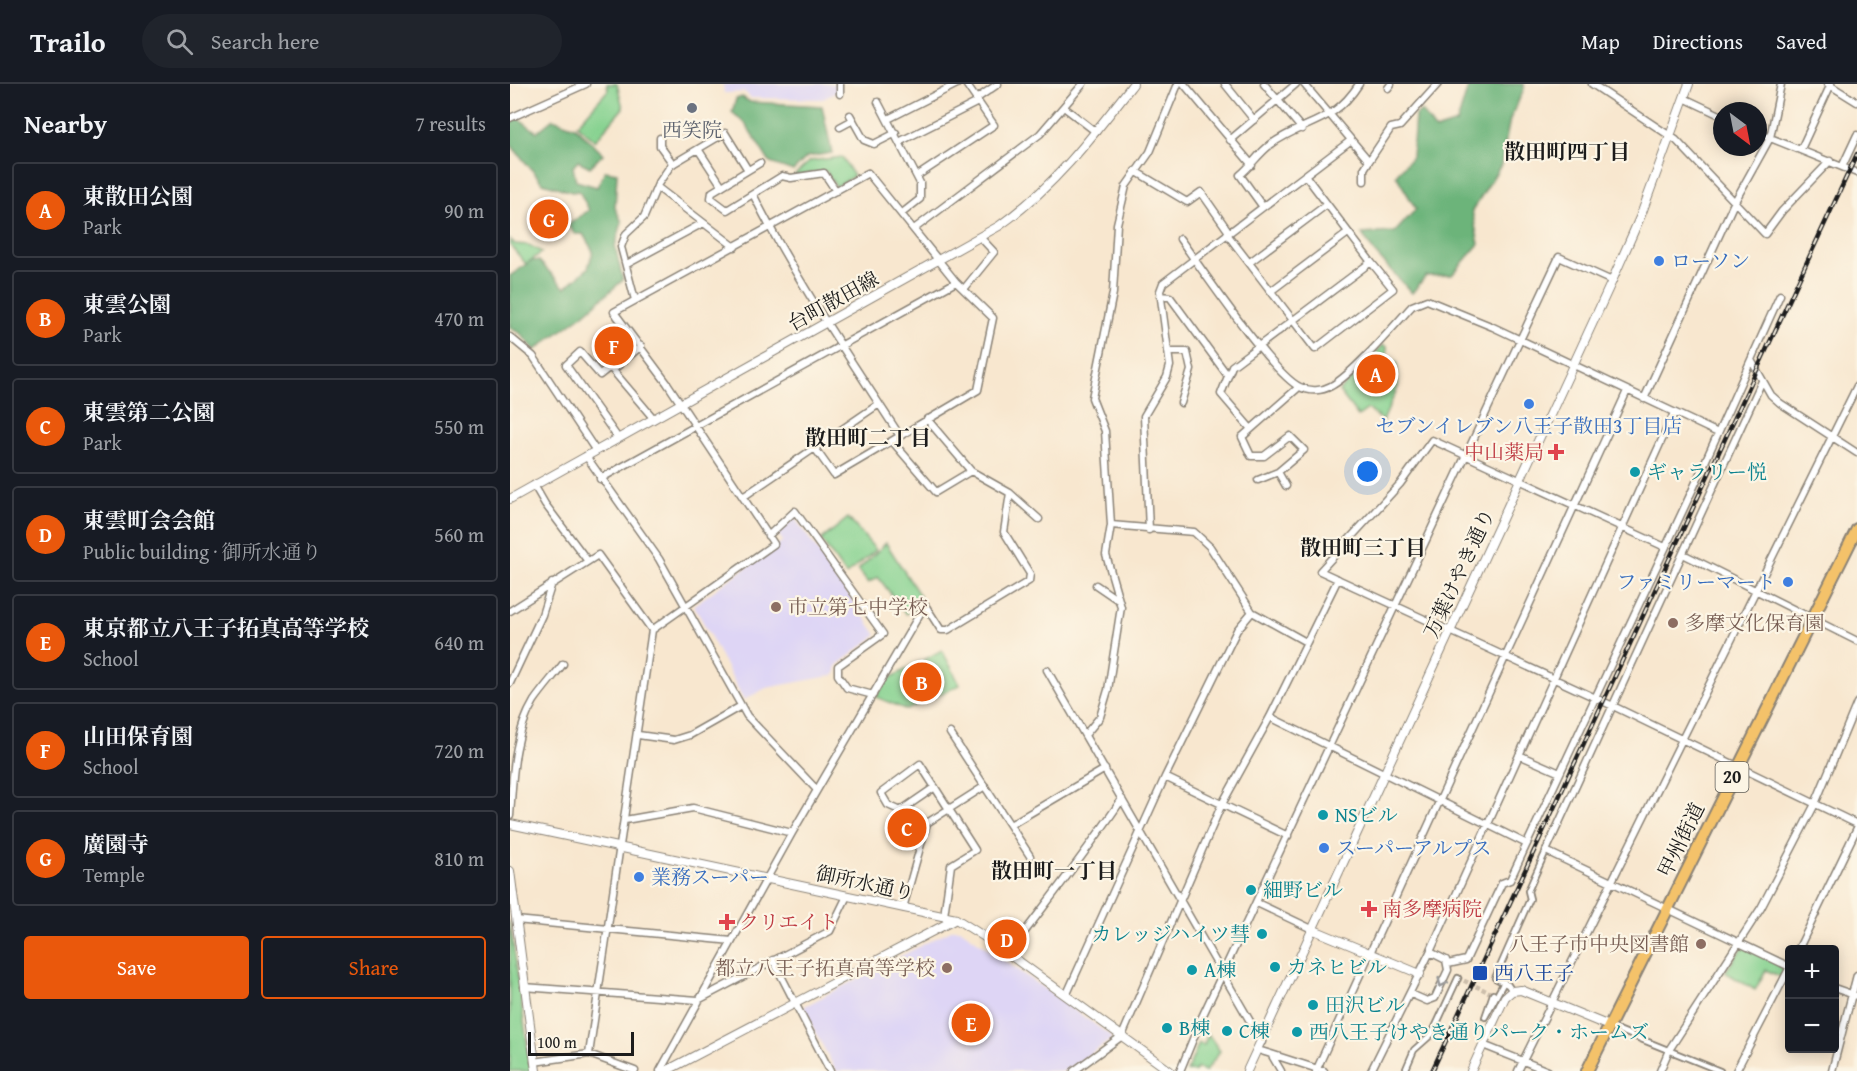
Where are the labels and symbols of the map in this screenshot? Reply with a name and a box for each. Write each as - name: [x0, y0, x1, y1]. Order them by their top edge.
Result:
- marker: 西笑院: [685, 101, 699, 115]
- north arrow: [1713, 102, 1767, 156]
- place label: 西笑院: [662, 115, 722, 144]
- district label: 散田町四丁目: [1504, 136, 1630, 167]
- pin: G: [530, 196, 568, 242]
- place label: ローソン: [1671, 246, 1750, 275]
- marker: ローソン: [1652, 254, 1666, 268]
- street label: 台町散田線: [782, 264, 884, 337]
- pin: F: [594, 324, 634, 368]
- pin: A: [1356, 352, 1396, 396]
- marker: セブンイレブン八王子散田3丁目店: [1522, 397, 1536, 411]
- place label: セブンイレブン八王子散田3丁目店: [1375, 411, 1683, 440]
- district label: 散田町二丁目: [805, 422, 931, 453]
- place label: 中山薬局: [1464, 437, 1544, 466]
- marker: 中山薬局: [1549, 445, 1563, 459]
- your location: [1353, 457, 1382, 486]
- place label: ギャラリー悦: [1647, 457, 1767, 486]
- marker: ギャラリー悦: [1628, 465, 1642, 479]
- street label: 万葉けやき通り: [1416, 503, 1501, 642]
- district label: 散田町三丁目: [1300, 532, 1426, 563]
- place label: ファミリーマート: [1616, 567, 1776, 596]
- marker: ファミリーマート: [1781, 575, 1795, 589]
- place label: 市立第七中学校: [788, 592, 928, 621]
- marker: 市立第七中学校: [769, 600, 783, 614]
- place label: 多摩文化保育園: [1685, 608, 1825, 637]
- marker: 多摩文化保育園: [1666, 616, 1680, 630]
- pin: B: [902, 660, 942, 704]
- road number: 20: [1716, 762, 1748, 792]
- street label: 甲州街道: [1650, 797, 1711, 882]
- place label: NSビル: [1335, 800, 1398, 829]
- pin: C: [888, 806, 926, 850]
- marker: NSビル: [1316, 808, 1330, 822]
- place label: スーパーアルプス: [1336, 833, 1491, 862]
- marker: スーパーアルプス: [1317, 841, 1331, 855]
- district label: 散田町一丁目: [991, 855, 1117, 886]
- street label: 御所水通り: [813, 858, 917, 907]
- place label: 業務スーパー: [651, 862, 769, 891]
- marker: 業務スーパー: [632, 870, 646, 884]
- place label: 細野ビル: [1263, 875, 1343, 904]
- marker: 細野ビル: [1244, 883, 1258, 897]
- place label: 南多摩病院: [1382, 894, 1482, 923]
- marker: 南多摩病院: [1360, 900, 1378, 918]
- place label: クリエイト: [739, 907, 839, 936]
- marker: クリエイト: [720, 915, 734, 929]
- pin: D: [988, 916, 1026, 962]
- place label: カレッジハイツ彗: [1092, 919, 1250, 948]
- marker: カレッジハイツ彗: [1255, 927, 1269, 941]
- place label: 八王子市中央図書館: [1509, 929, 1689, 958]
- marker: 八王子市中央図書館: [1694, 937, 1708, 951]
- place label: カネヒビル: [1287, 952, 1387, 981]
- place label: 都立八王子拓真高等学校: [715, 953, 935, 982]
- place label: A棟: [1204, 955, 1236, 984]
- place label: 西八王子: [1494, 958, 1574, 987]
- marker: カネヒビル: [1268, 960, 1282, 974]
- marker: 都立八王子拓真高等学校: [940, 961, 954, 975]
- marker: A棟: [1185, 963, 1199, 977]
- marker: 西八王子: [1471, 964, 1489, 982]
- one-way arrow: [1438, 976, 1450, 987]
- place label: 田沢ビル: [1325, 990, 1405, 1019]
- marker: 田沢ビル: [1306, 998, 1320, 1012]
- pin: E: [952, 1000, 990, 1046]
- place label: B棟: [1179, 1013, 1210, 1042]
- place label: C棟: [1239, 1016, 1270, 1045]
- place label: 西八王子けやき通りパーク・ホームズ: [1309, 1017, 1649, 1046]
- marker: B棟: [1160, 1021, 1174, 1035]
- marker: C棟: [1220, 1024, 1234, 1038]
- marker: 西八王子けやき通りパーク・ホームズ: [1290, 1025, 1304, 1039]
- scale bar: [528, 1029, 634, 1056]

